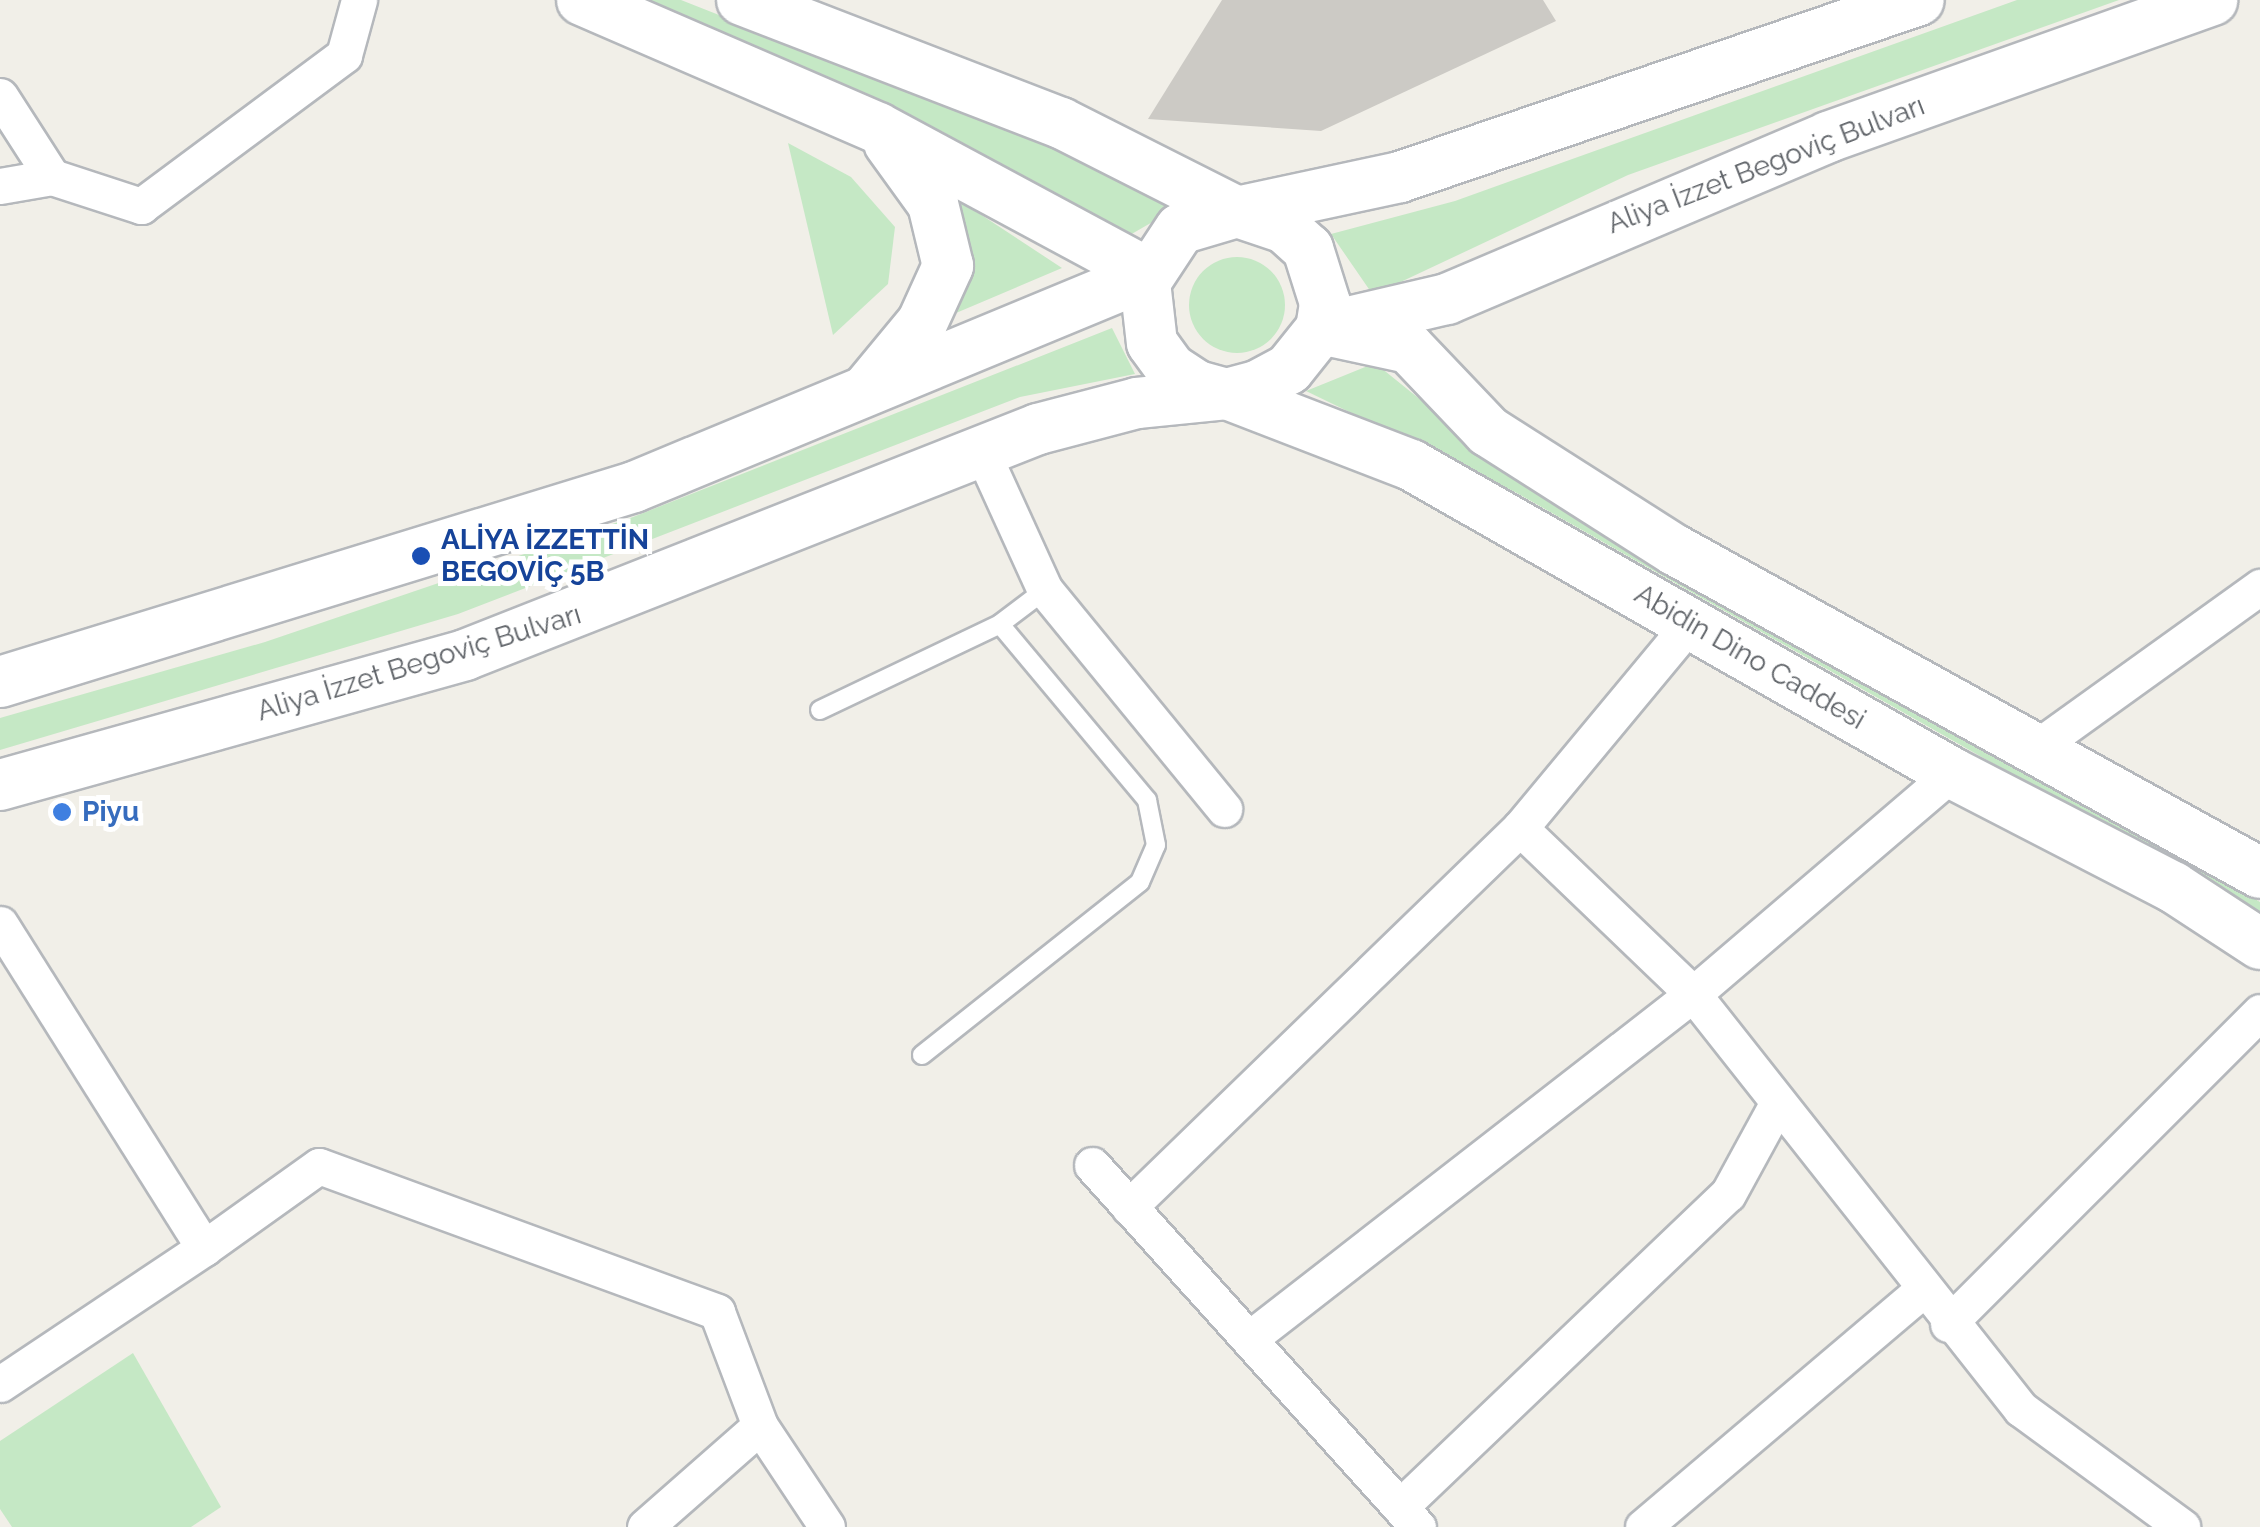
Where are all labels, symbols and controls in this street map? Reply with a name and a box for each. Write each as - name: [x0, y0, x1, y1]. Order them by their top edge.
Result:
- street label: Aliya İzzet Begoviç Bulvarı: [1603, 89, 1929, 241]
- place label: ALİYA İZZETTİN BEGOVİÇ 5B: [441, 523, 650, 589]
- marker: ALİYA İZZETTİN BEGOVİÇ 5B: [410, 545, 432, 567]
- street label: Abidin Dino Caddesi: [1629, 577, 1871, 737]
- street label: Aliya İzzet Begoviç Bulvarı: [253, 598, 585, 728]
- place label: Piyu: [82, 795, 139, 829]
- marker: Piyu: [51, 801, 73, 823]

